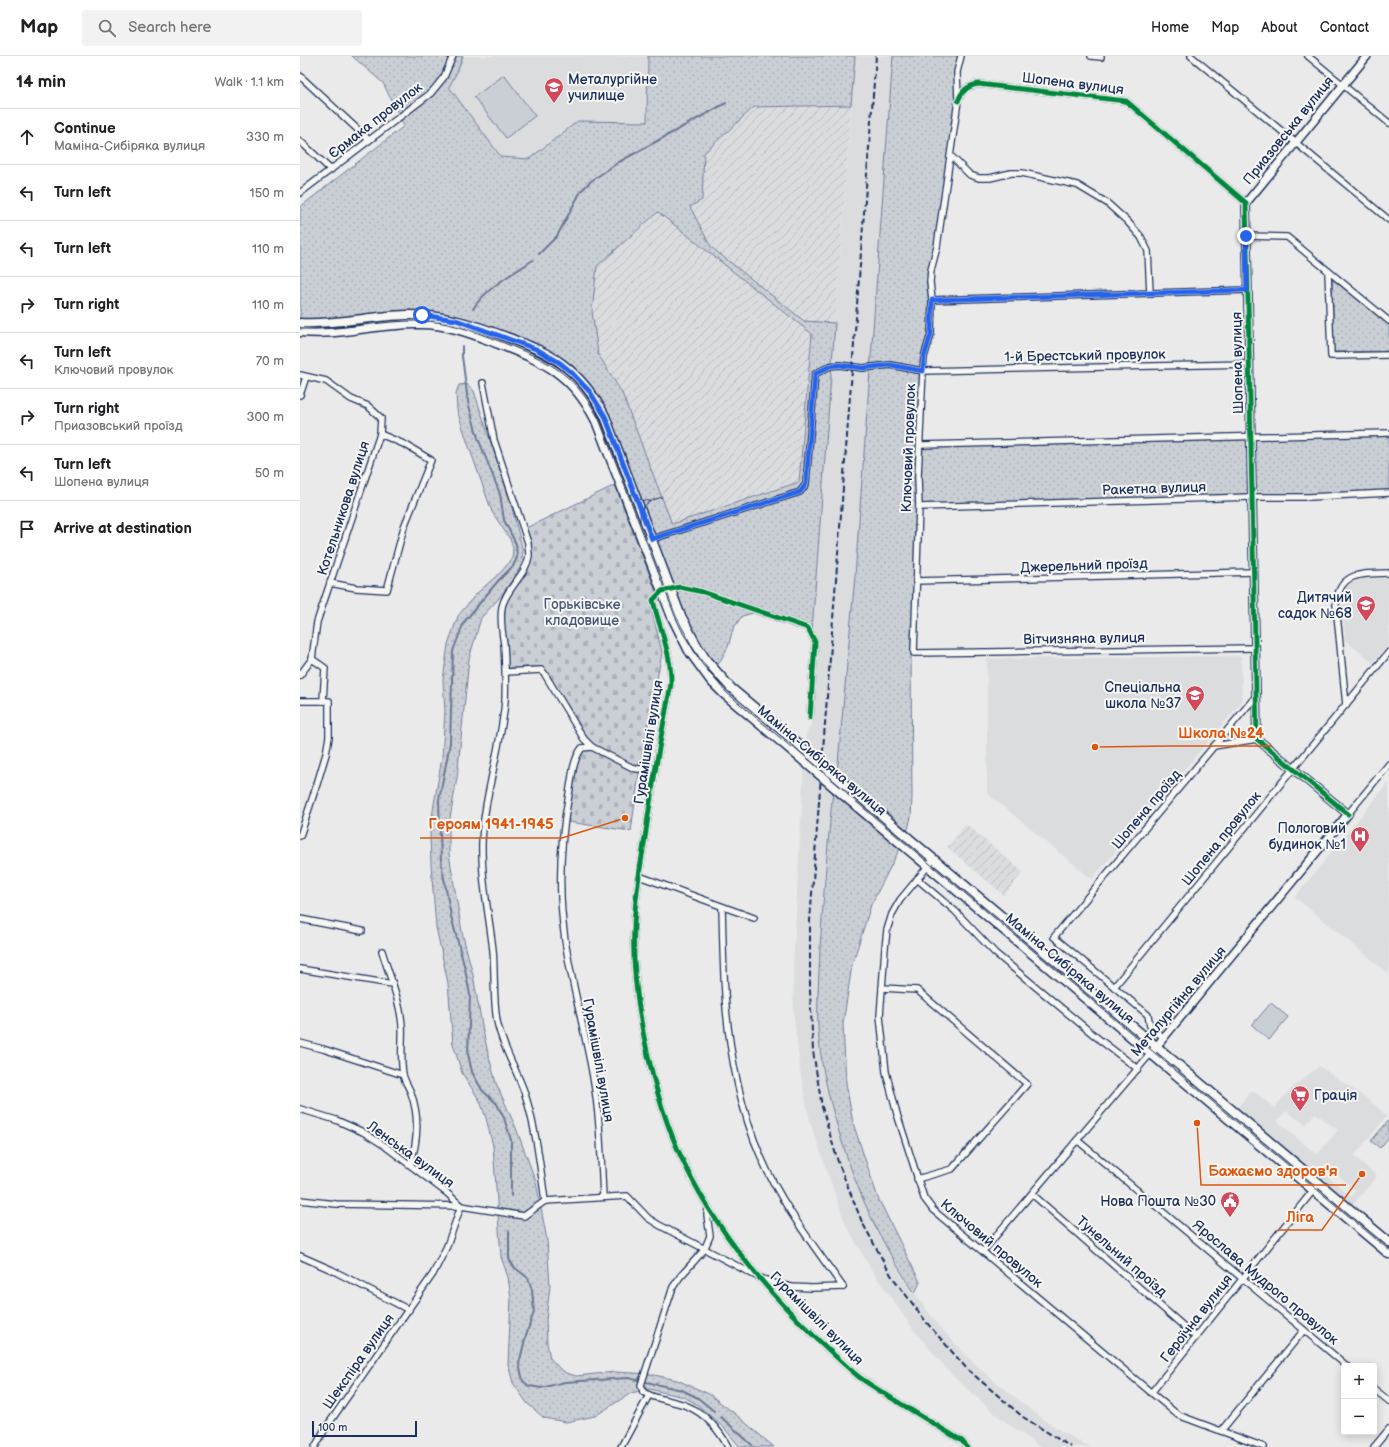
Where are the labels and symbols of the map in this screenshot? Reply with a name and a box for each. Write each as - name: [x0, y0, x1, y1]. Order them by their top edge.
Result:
- street label: Шопена вулиця: [1021, 69, 1125, 98]
- place label: Металургійне училище: [568, 71, 657, 104]
- street label: Приазовська вулиця: [1239, 73, 1337, 188]
- school or university icon: Металургійне училище: [543, 76, 565, 104]
- street label: Єрмака провулок: [325, 78, 426, 162]
- route end: [1237, 227, 1255, 245]
- route start: [413, 306, 431, 324]
- street label: Шопена вулиця: [1228, 311, 1247, 414]
- street label: 1-й Брестський провулок: [1004, 346, 1166, 365]
- street label: Ключовий провулок: [898, 383, 919, 513]
- street label: Котельникова вулиця: [314, 439, 373, 578]
- street label: Ракетна вулиця: [1102, 478, 1207, 499]
- street label: Джерельний проїзд: [1020, 555, 1148, 576]
- place label: Дитячий садок №68: [1278, 589, 1352, 622]
- school or university icon: Дитячий садок №68: [1355, 594, 1377, 622]
- park label: Горьківське кладовище: [543, 596, 621, 629]
- street label: Вітчизняна вулиця: [1023, 629, 1145, 648]
- street label: Гурамішвілі вулиця: [630, 679, 667, 805]
- place label: Спеціальна школа №37: [1105, 679, 1182, 712]
- school or university icon: Спеціальна школа №37: [1184, 684, 1206, 712]
- street label: Маміна-Сибіряка вулиця: [754, 702, 890, 819]
- callout: Школа №24: [1170, 719, 1272, 746]
- text: Школа №24: [1178, 724, 1264, 743]
- street label: Шопена проїзд: [1108, 766, 1185, 853]
- street label: Шопена провулок: [1178, 787, 1265, 889]
- callout: Героям 1941-1945: [420, 811, 562, 838]
- text: Героям 1941-1945: [428, 815, 554, 834]
- place label: Пологовий будинок №1: [1269, 820, 1346, 853]
- hospital icon: Пологовий будинок №1: [1349, 825, 1371, 853]
- street label: Маміна-Сибіряка вулиця: [1002, 910, 1138, 1027]
- street label: Металургійна вулиця: [1127, 943, 1230, 1060]
- street label: Гурамішвілі вулиця: [579, 997, 618, 1123]
- supermarket icon: Грація: [1289, 1084, 1311, 1112]
- place label: Грація: [1314, 1087, 1358, 1104]
- street label: Ленська вулиця: [363, 1117, 458, 1192]
- callout: Бажаємо здоров'я: [1201, 1158, 1346, 1185]
- text: Бажаємо здоров'я: [1208, 1162, 1338, 1181]
- public building icon: Нова Пошта №30: [1219, 1190, 1241, 1218]
- place label: Нова Пошта №30: [1100, 1193, 1216, 1210]
- street label: Ключовий провулок: [937, 1196, 1047, 1292]
- callout: Ліга: [1278, 1203, 1322, 1230]
- text: Ліга: [1285, 1208, 1314, 1227]
- street label: Тунельний проїзд: [1073, 1212, 1171, 1301]
- street label: Ярослава Мудрого провулок: [1189, 1216, 1343, 1349]
- street label: Гурамішвілі вулиця: [766, 1268, 867, 1369]
- street label: Героїчна вулиця: [1157, 1271, 1236, 1366]
- street label: Шекспіра вулиця: [319, 1310, 398, 1412]
- scale bar: [312, 1419, 417, 1438]

